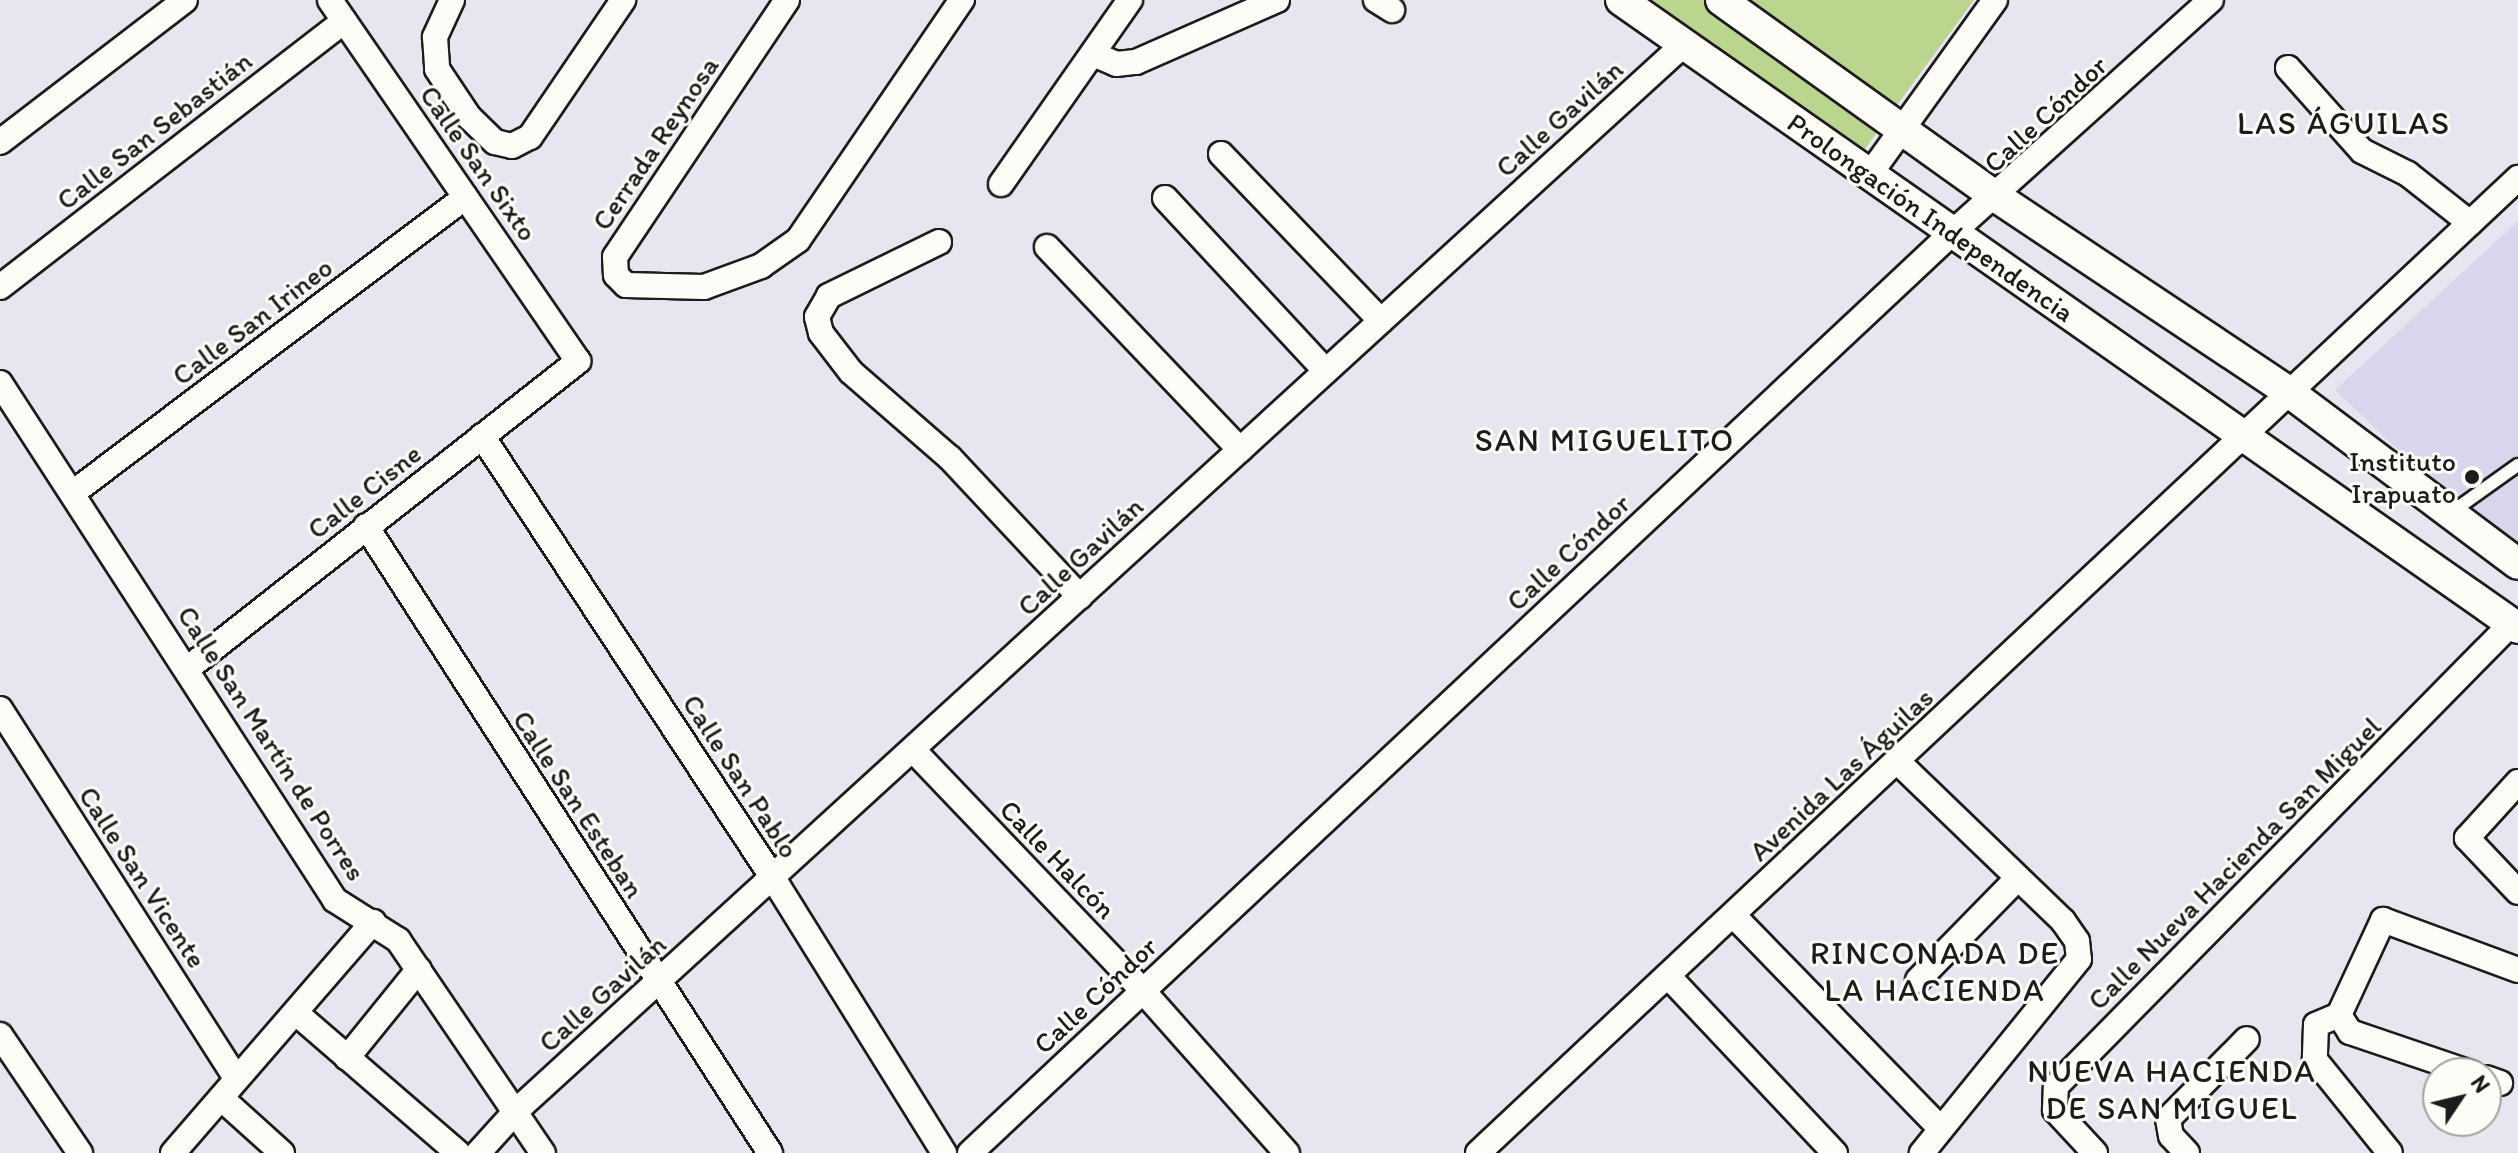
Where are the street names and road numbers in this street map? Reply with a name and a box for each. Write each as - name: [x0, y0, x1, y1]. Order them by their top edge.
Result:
- street label: Calle San Sebastián: [50, 43, 258, 217]
- street label: Calle Cóndor: [1976, 48, 2114, 180]
- street label: Cerrada Reynosa: [584, 50, 726, 236]
- street label: Calle Gavilán: [1488, 52, 1630, 184]
- street label: Calle San Sixto: [413, 79, 545, 247]
- street label: Prolongación Independencia: [1781, 105, 2081, 329]
- street label: Calle San Irineo: [165, 250, 339, 392]
- street label: Calle Cisne: [301, 437, 427, 545]
- street label: Calle Cóndor: [1499, 486, 1637, 618]
- street label: Calle Gavilán: [1010, 489, 1150, 623]
- street label: Calle San Martín de Porres: [171, 600, 373, 886]
- street label: Avenida Las Águilas: [1742, 680, 1940, 868]
- street label: Calle San Pablo: [676, 688, 806, 864]
- street label: Calle San Esteban: [506, 704, 652, 904]
- street label: Calle Nueva Hacienda San Miguel: [2080, 709, 2388, 1017]
- street label: Calle San Vicente: [72, 780, 214, 974]
- street label: Calle Halcón: [993, 792, 1123, 926]
- street label: Calle Gavilán: [531, 927, 673, 1059]
- street label: Calle Cóndor: [1026, 929, 1164, 1061]

